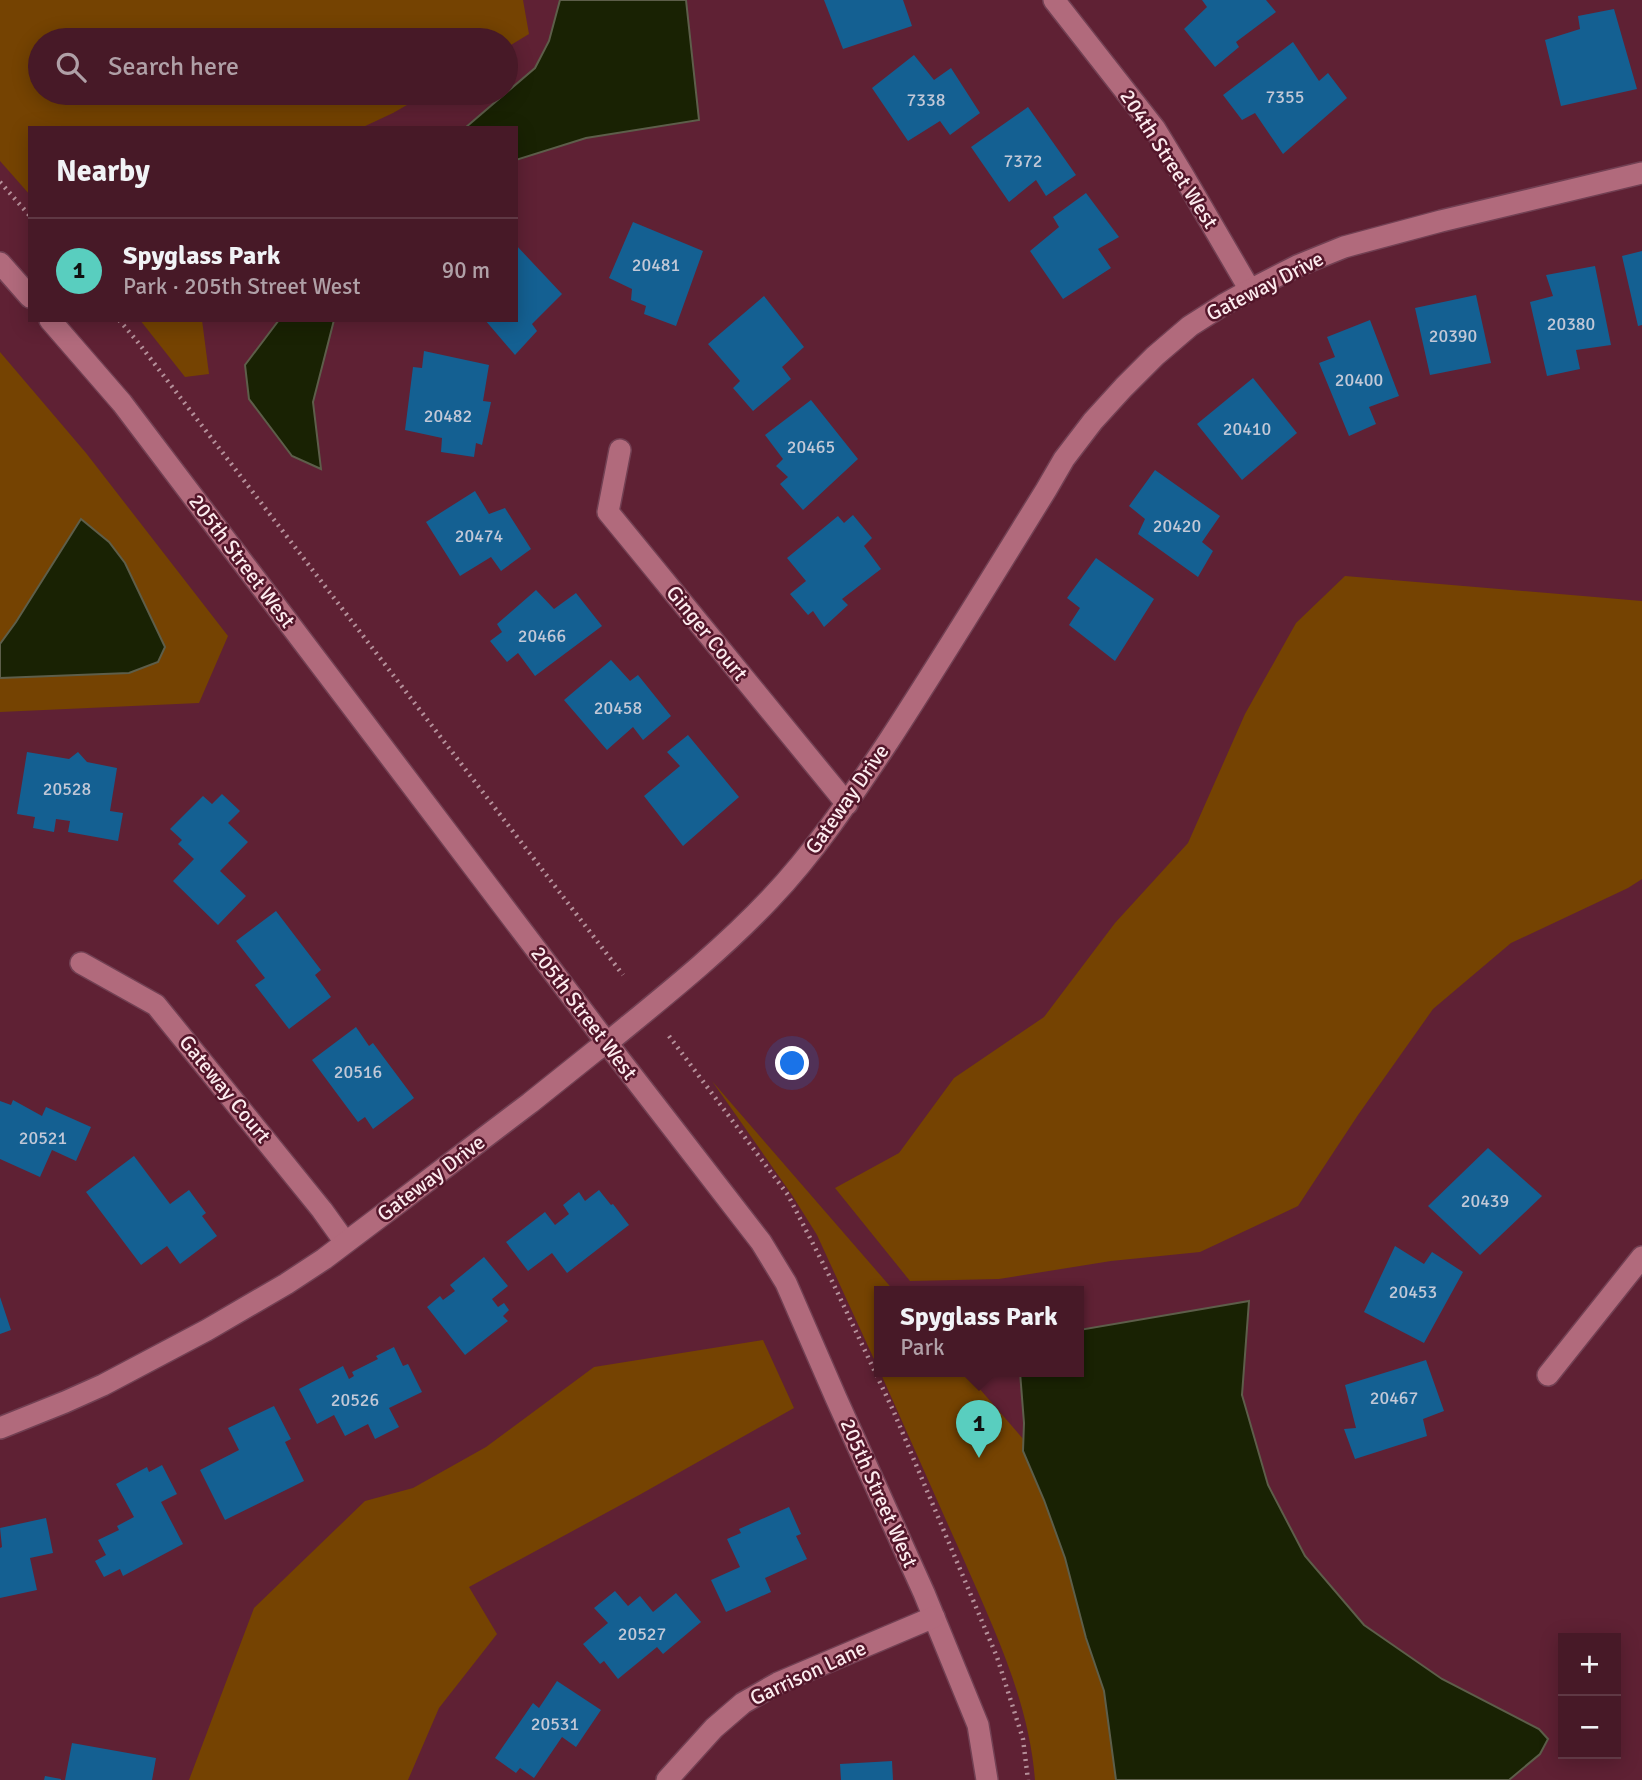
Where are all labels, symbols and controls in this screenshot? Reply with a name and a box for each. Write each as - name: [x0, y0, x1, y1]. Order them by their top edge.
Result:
- search box: [28, 28, 518, 105]
- icon: search: [52, 48, 90, 86]
- text: Search here: [108, 51, 239, 83]
- street label: 204th Street West: [1114, 84, 1224, 234]
- house number: 7355: [1266, 86, 1304, 108]
- house number: 7338: [907, 89, 945, 111]
- house number: 7372: [1004, 150, 1042, 172]
- text: Nearby: [56, 153, 150, 190]
- text: Spyglass Park: [123, 240, 280, 272]
- street label: Gateway Drive: [1202, 245, 1328, 327]
- house number: 20481: [632, 254, 680, 276]
- text: 1: [73, 256, 85, 285]
- text: 90 m: [442, 256, 490, 285]
- text: Park · 205th Street West: [123, 272, 360, 301]
- house number: 20380: [1547, 313, 1595, 335]
- house number: 20390: [1429, 325, 1477, 347]
- house number: 20400: [1335, 369, 1383, 391]
- house number: 20482: [424, 405, 472, 427]
- house number: 20410: [1223, 418, 1271, 440]
- house number: 20465: [787, 436, 835, 458]
- street label: 205th Street West: [183, 489, 301, 633]
- house number: 20420: [1153, 515, 1201, 537]
- house number: 20474: [455, 525, 504, 547]
- street label: Ginger Court: [661, 580, 753, 686]
- house number: 20466: [518, 625, 566, 647]
- house number: 20458: [594, 697, 642, 719]
- street label: Gateway Drive: [800, 739, 894, 859]
- house number: 20528: [43, 778, 91, 800]
- street label: 205th Street West: [525, 941, 643, 1085]
- street label: Gateway Court: [173, 1030, 277, 1148]
- your location: [775, 1046, 809, 1080]
- house number: 20516: [334, 1061, 382, 1083]
- house number: 20521: [19, 1127, 67, 1149]
- street label: Gateway Drive: [372, 1129, 490, 1227]
- house number: 20439: [1461, 1190, 1509, 1212]
- house number: 20453: [1389, 1281, 1437, 1303]
- popup: [874, 1286, 1084, 1377]
- text: Spyglass Park: [900, 1301, 1058, 1333]
- text: Park: [900, 1333, 945, 1362]
- house number: 20467: [1370, 1387, 1418, 1409]
- house number: 20526: [331, 1389, 379, 1411]
- pin: 1: [956, 1400, 1002, 1458]
- street label: 205th Street West: [834, 1414, 924, 1572]
- house number: 20527: [618, 1623, 666, 1645]
- map controls: [1558, 1633, 1621, 1759]
- button: +: [1558, 1633, 1621, 1696]
- street label: Garrison Lane: [746, 1635, 870, 1711]
- button: −: [1558, 1696, 1621, 1759]
- house number: 20531: [531, 1713, 579, 1735]

